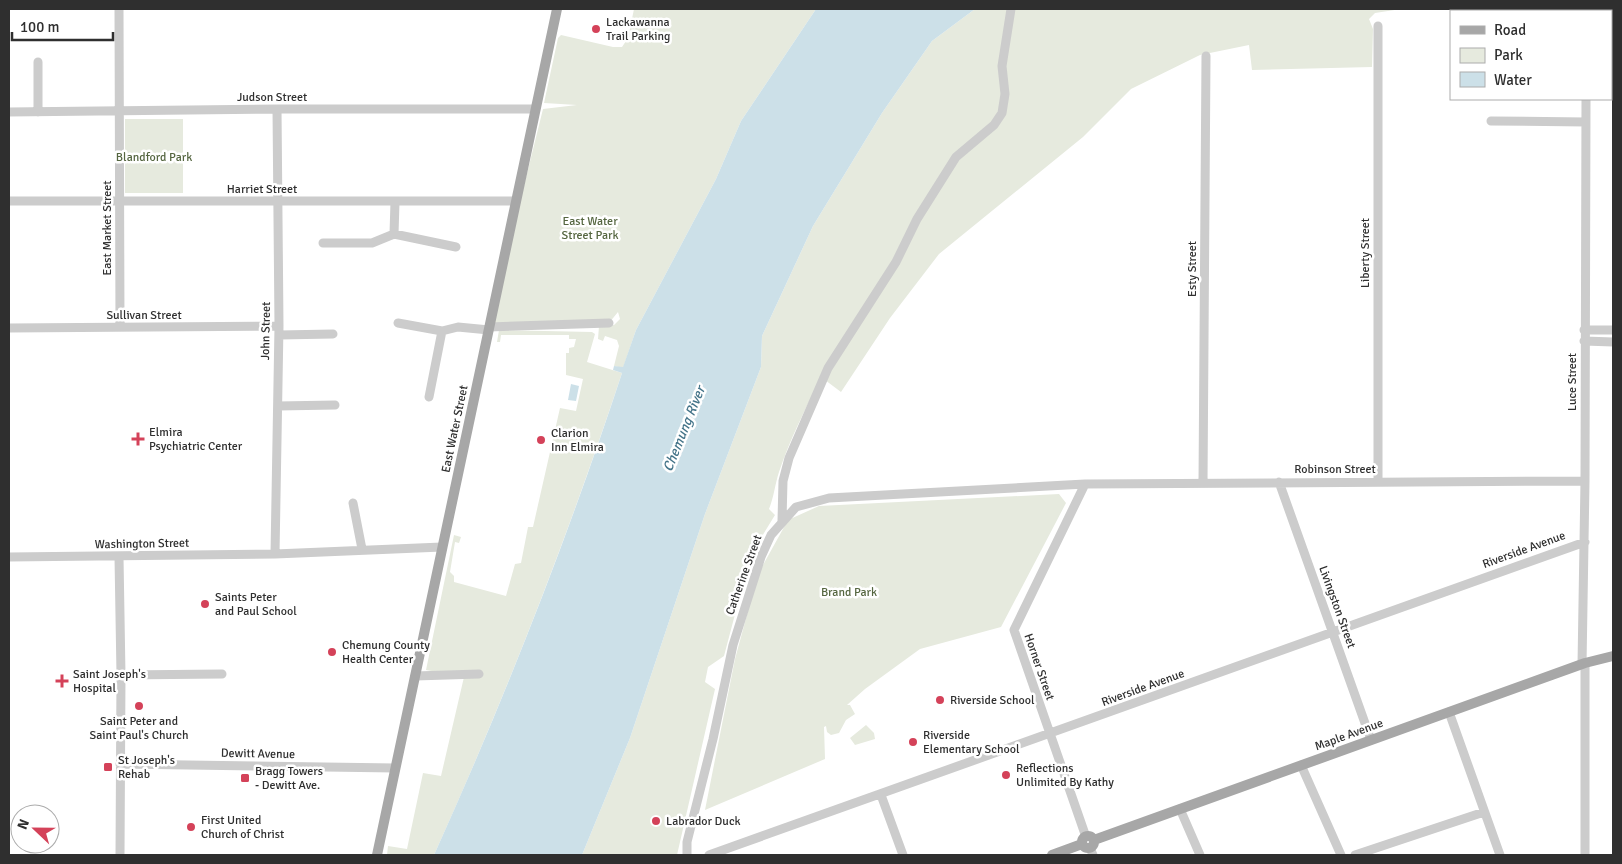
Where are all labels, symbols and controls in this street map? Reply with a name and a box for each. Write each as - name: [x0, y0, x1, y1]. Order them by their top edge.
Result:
- scale bar: [12, 10, 114, 42]
- legend: [1450, 10, 1612, 100]
- place label: Lackawanna Trail Parking: [606, 15, 670, 44]
- text: 100 m: [20, 18, 60, 36]
- text: Road: [1494, 21, 1526, 39]
- marker: Lackawanna Trail Parking: [590, 23, 602, 35]
- text: Park: [1494, 46, 1523, 64]
- text: Water: [1494, 71, 1532, 89]
- street label: Judson Street: [237, 90, 307, 105]
- park label: Blandford Park: [116, 150, 192, 165]
- street label: East Market Street: [100, 181, 115, 275]
- street label: Harriet Street: [227, 182, 297, 197]
- park label: East Water Street Park: [562, 214, 618, 243]
- street label: Liberty Street: [1358, 218, 1373, 288]
- street label: Esty Street: [1185, 241, 1200, 297]
- street label: John Street: [258, 302, 274, 360]
- street label: Sullivan Street: [106, 308, 182, 323]
- street label: Luce Street: [1565, 353, 1580, 411]
- water label: Chemung River: [659, 382, 710, 474]
- street label: East Water Street: [438, 384, 472, 474]
- place label: Elmira Psychiatric Center: [149, 425, 243, 454]
- place label: Clarion Inn Elmira: [551, 426, 604, 455]
- marker: Elmira Psychiatric Center: [131, 432, 145, 446]
- marker: Clarion Inn Elmira: [535, 434, 547, 446]
- street label: Robinson Street: [1294, 462, 1376, 477]
- street label: Riverside Avenue: [1480, 528, 1568, 572]
- street label: Catherine Street: [723, 533, 765, 617]
- street label: Washington Street: [95, 536, 189, 552]
- street label: Livingston Street: [1315, 564, 1359, 650]
- park label: Brand Park: [821, 585, 877, 600]
- place label: Saints Peter and Paul School: [215, 590, 297, 619]
- marker: Saints Peter and Paul School: [199, 598, 211, 610]
- street label: Horner Street: [1021, 632, 1057, 702]
- place label: Chemung County Health Center: [342, 638, 430, 667]
- marker: Chemung County Health Center: [326, 646, 338, 658]
- street label: Riverside Avenue: [1099, 666, 1187, 710]
- place label: Saint Joseph's Hospital: [73, 667, 146, 696]
- marker: Saint Joseph's Hospital: [55, 674, 69, 688]
- place label: Riverside School: [950, 693, 1035, 708]
- marker: Riverside School: [934, 694, 946, 706]
- marker: Saint Peter and Saint Paul's Church: [133, 700, 145, 712]
- place label: Saint Peter and Saint Paul's Church: [90, 714, 188, 743]
- street label: Maple Avenue: [1313, 716, 1385, 754]
- place label: Riverside Elementary School: [923, 728, 1020, 757]
- marker: Riverside Elementary School: [907, 736, 919, 748]
- street label: Dewitt Avenue: [221, 746, 295, 762]
- place label: St Joseph's Rehab: [118, 753, 175, 782]
- marker: St Joseph's Rehab: [102, 761, 114, 773]
- place label: Reflections Unlimited By Kathy: [1016, 761, 1114, 790]
- place label: Bragg Towers - Dewitt Ave.: [255, 764, 323, 793]
- marker: Reflections Unlimited By Kathy: [1000, 769, 1012, 781]
- marker: Bragg Towers - Dewitt Ave.: [239, 772, 251, 784]
- north arrow: [10, 804, 60, 854]
- place label: First United Church of Christ: [201, 813, 284, 842]
- place label: Labrador Duck: [666, 814, 741, 829]
- marker: Labrador Duck: [650, 815, 662, 827]
- text: N: [14, 817, 33, 832]
- marker: First United Church of Christ: [185, 821, 197, 833]

